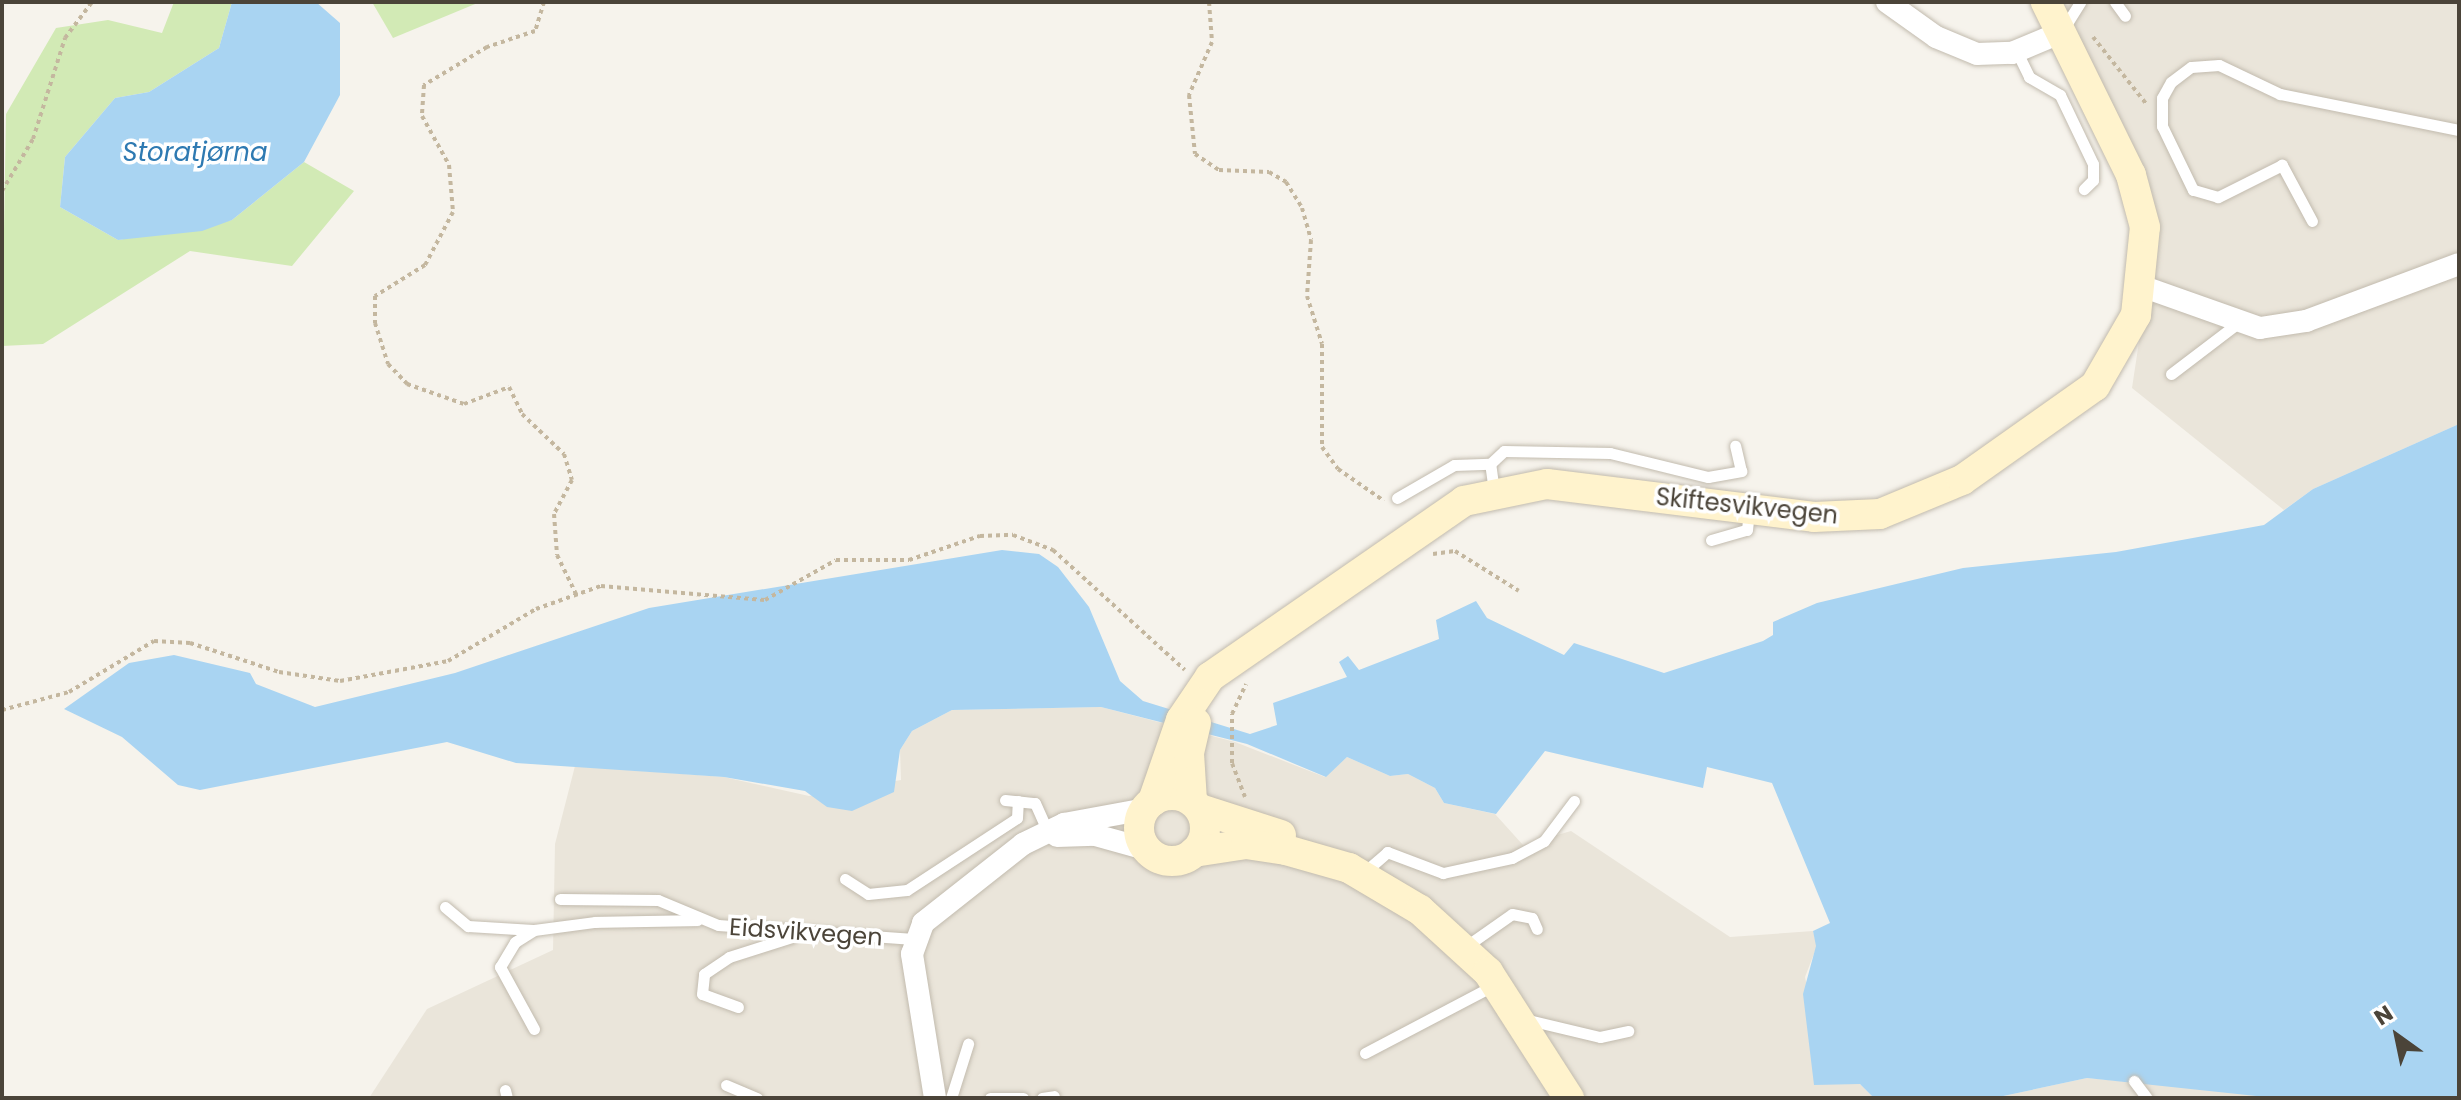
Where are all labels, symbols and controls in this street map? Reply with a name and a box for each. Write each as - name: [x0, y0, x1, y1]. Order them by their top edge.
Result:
- water label: Storatjørna: [123, 137, 267, 169]
- street label: Skiftesvikvegen: [1655, 482, 1839, 530]
- street label: Eidsvikvegen: [728, 912, 884, 952]
- north arrow: [2357, 996, 2437, 1076]
- text: N: [2368, 998, 2399, 1033]

